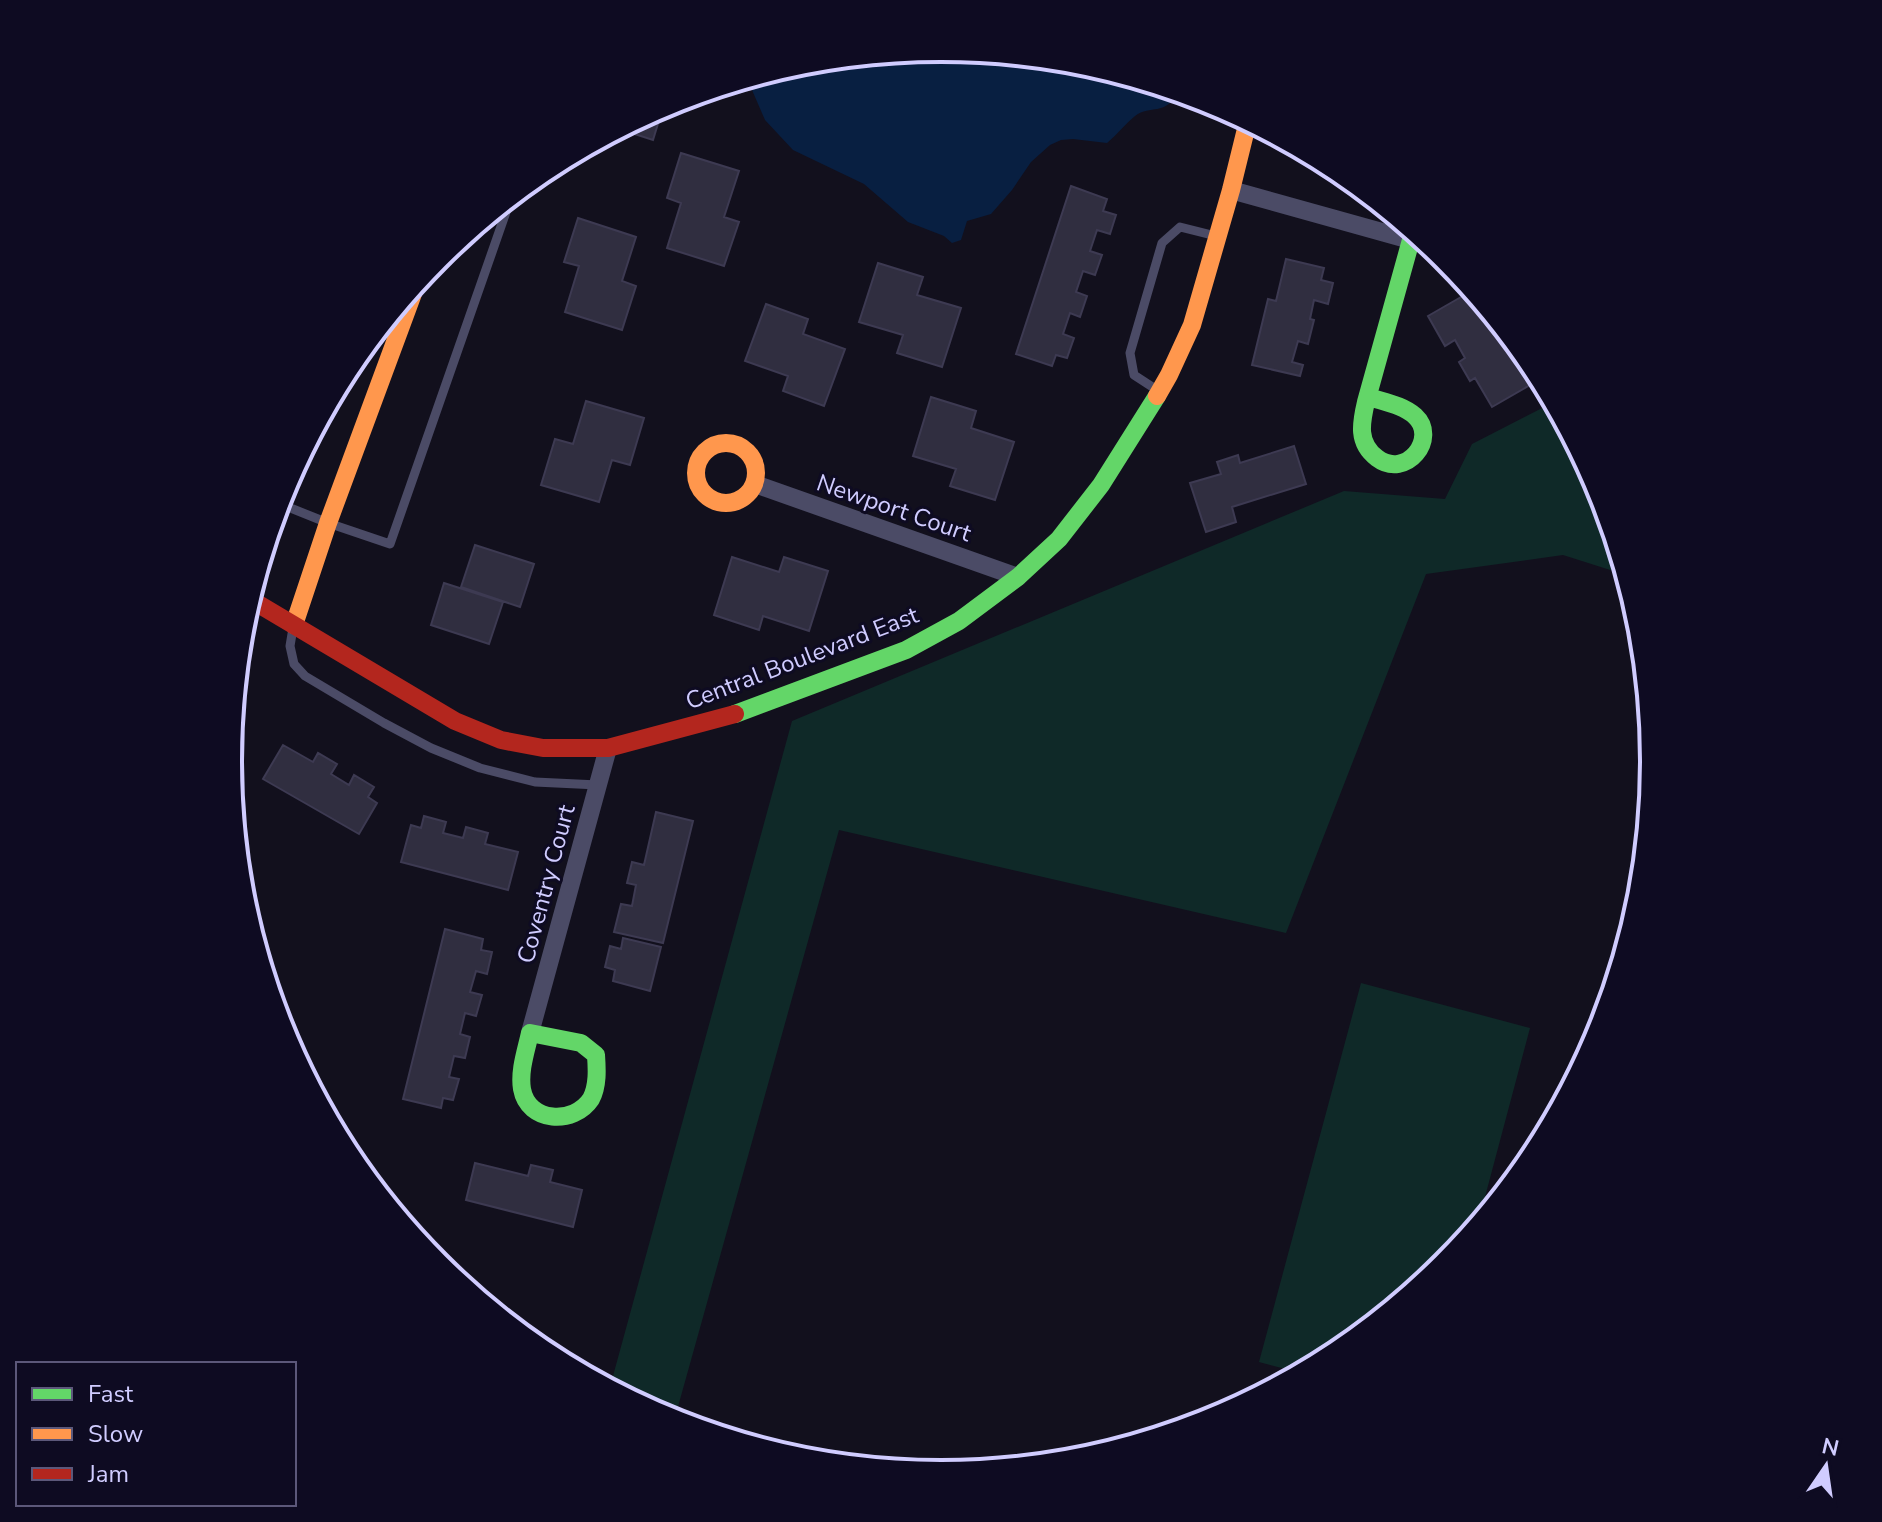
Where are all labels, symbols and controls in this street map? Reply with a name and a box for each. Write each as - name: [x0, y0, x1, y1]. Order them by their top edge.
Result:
- street label: Newport Court: [812, 467, 976, 550]
- street label: Central Boulevard East: [681, 599, 924, 717]
- street label: Coventry Court: [509, 801, 583, 967]
- legend: [16, 1362, 296, 1506]
- text: Fast: [88, 1378, 134, 1410]
- text: Slow: [88, 1418, 143, 1450]
- north arrow: [1786, 1426, 1866, 1506]
- text: N: [1819, 1431, 1842, 1464]
- text: Jam: [87, 1458, 129, 1490]

